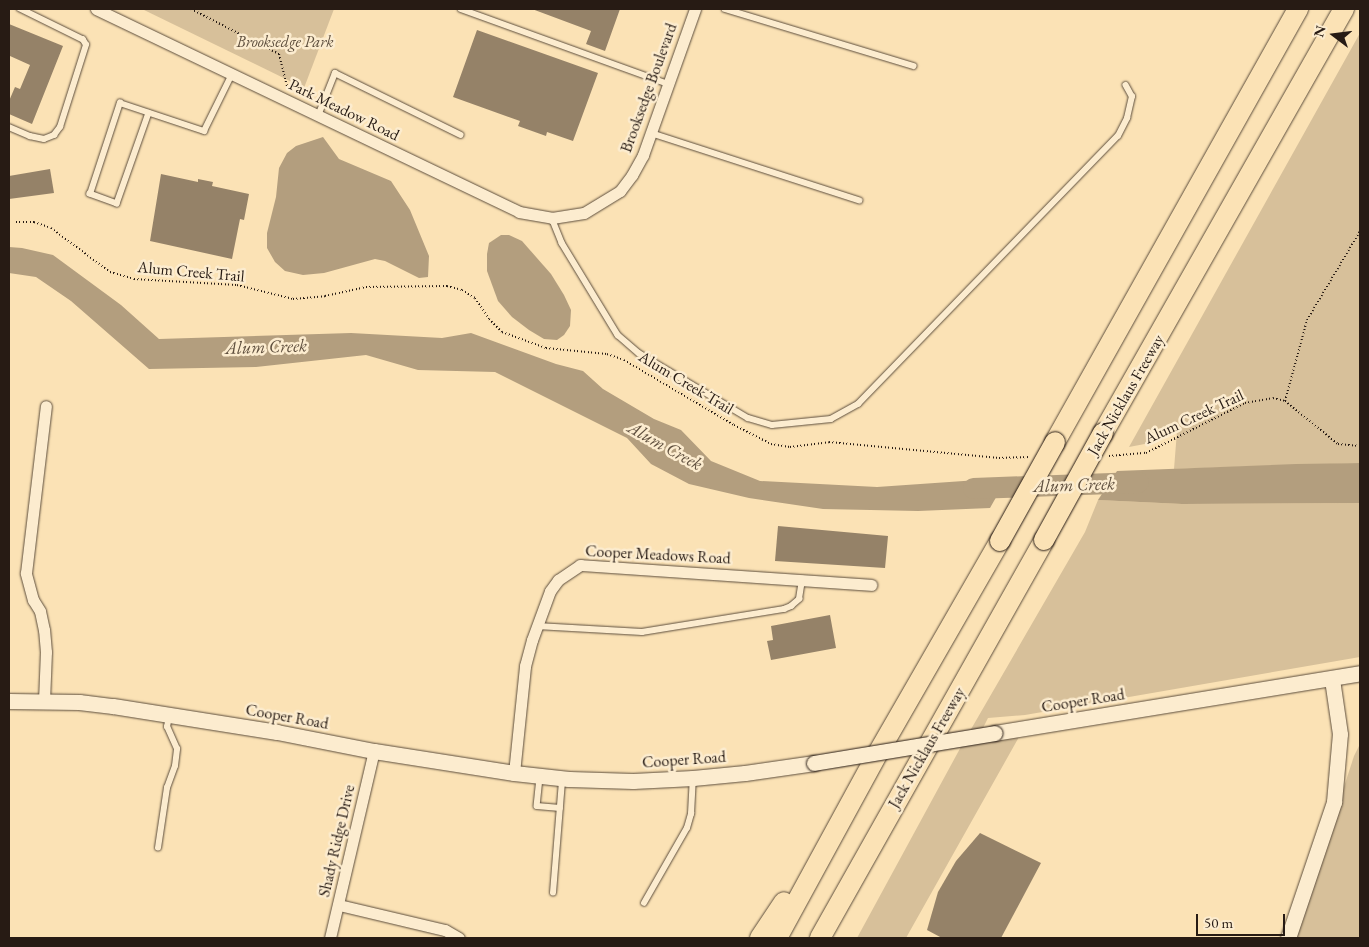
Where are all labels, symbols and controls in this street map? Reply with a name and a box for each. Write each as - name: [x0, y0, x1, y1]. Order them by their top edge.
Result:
- north arrow: [1309, 10, 1359, 60]
- street label: Brooksedge Boulevard: [617, 21, 681, 155]
- text: N: [1309, 23, 1330, 39]
- park label: Brooksedge Park: [237, 32, 333, 52]
- street label: Park Meadow Road: [286, 75, 402, 145]
- street label: Alum Creek Trail: [137, 258, 245, 286]
- street label: Jack Nicklaus Freeway: [1084, 331, 1168, 459]
- water label: Alum Creek: [225, 335, 307, 359]
- street label: Alum Creek Trail: [635, 347, 737, 419]
- street label: Alum Creek Trail: [1141, 386, 1247, 448]
- water label: Alum Creek: [624, 417, 706, 475]
- water label: Alum Creek: [1033, 473, 1115, 497]
- street label: Cooper Meadows Road: [585, 542, 731, 568]
- street label: Jack Nicklaus Freeway: [885, 684, 969, 812]
- street label: Cooper Road: [1040, 685, 1126, 717]
- street label: Cooper Road: [244, 700, 330, 734]
- street label: Cooper Road: [642, 748, 726, 772]
- street label: Shady Ridge Drive: [315, 783, 359, 899]
- scale bar: [1199, 904, 1288, 936]
- text: 50 m: [1204, 913, 1233, 932]

